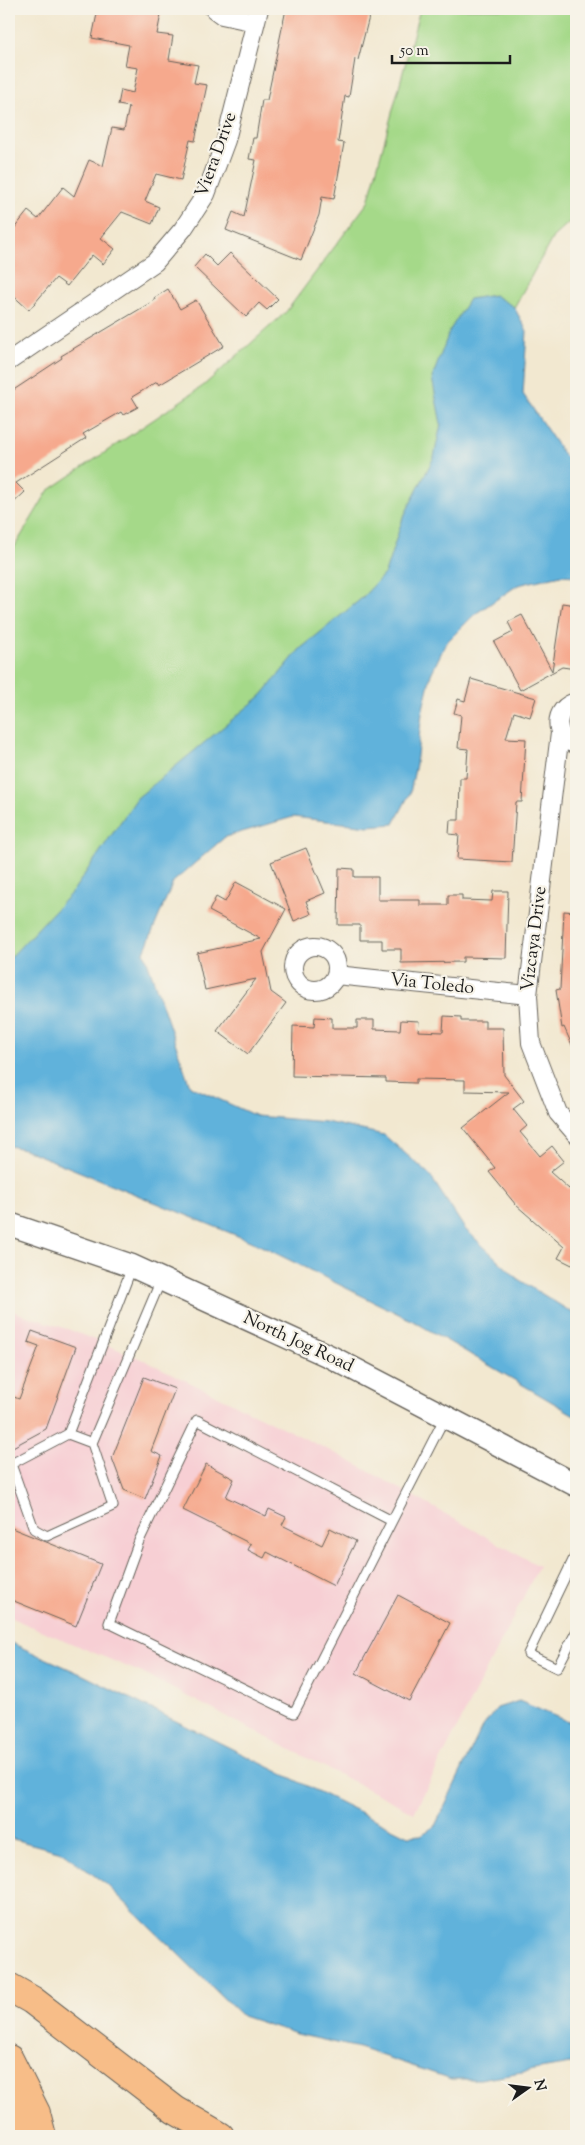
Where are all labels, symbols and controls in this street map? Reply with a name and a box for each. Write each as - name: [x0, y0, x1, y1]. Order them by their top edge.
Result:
- scale bar: [392, 32, 510, 64]
- text: 50 m: [399, 41, 429, 62]
- street label: Viera Drive: [190, 109, 244, 201]
- street label: Vizcaya Drive: [516, 885, 554, 993]
- street label: Via Toledo: [389, 968, 476, 1002]
- street label: North Jog Road: [238, 1306, 358, 1380]
- north arrow: [502, 2062, 552, 2112]
- text: N: [528, 2077, 550, 2093]

